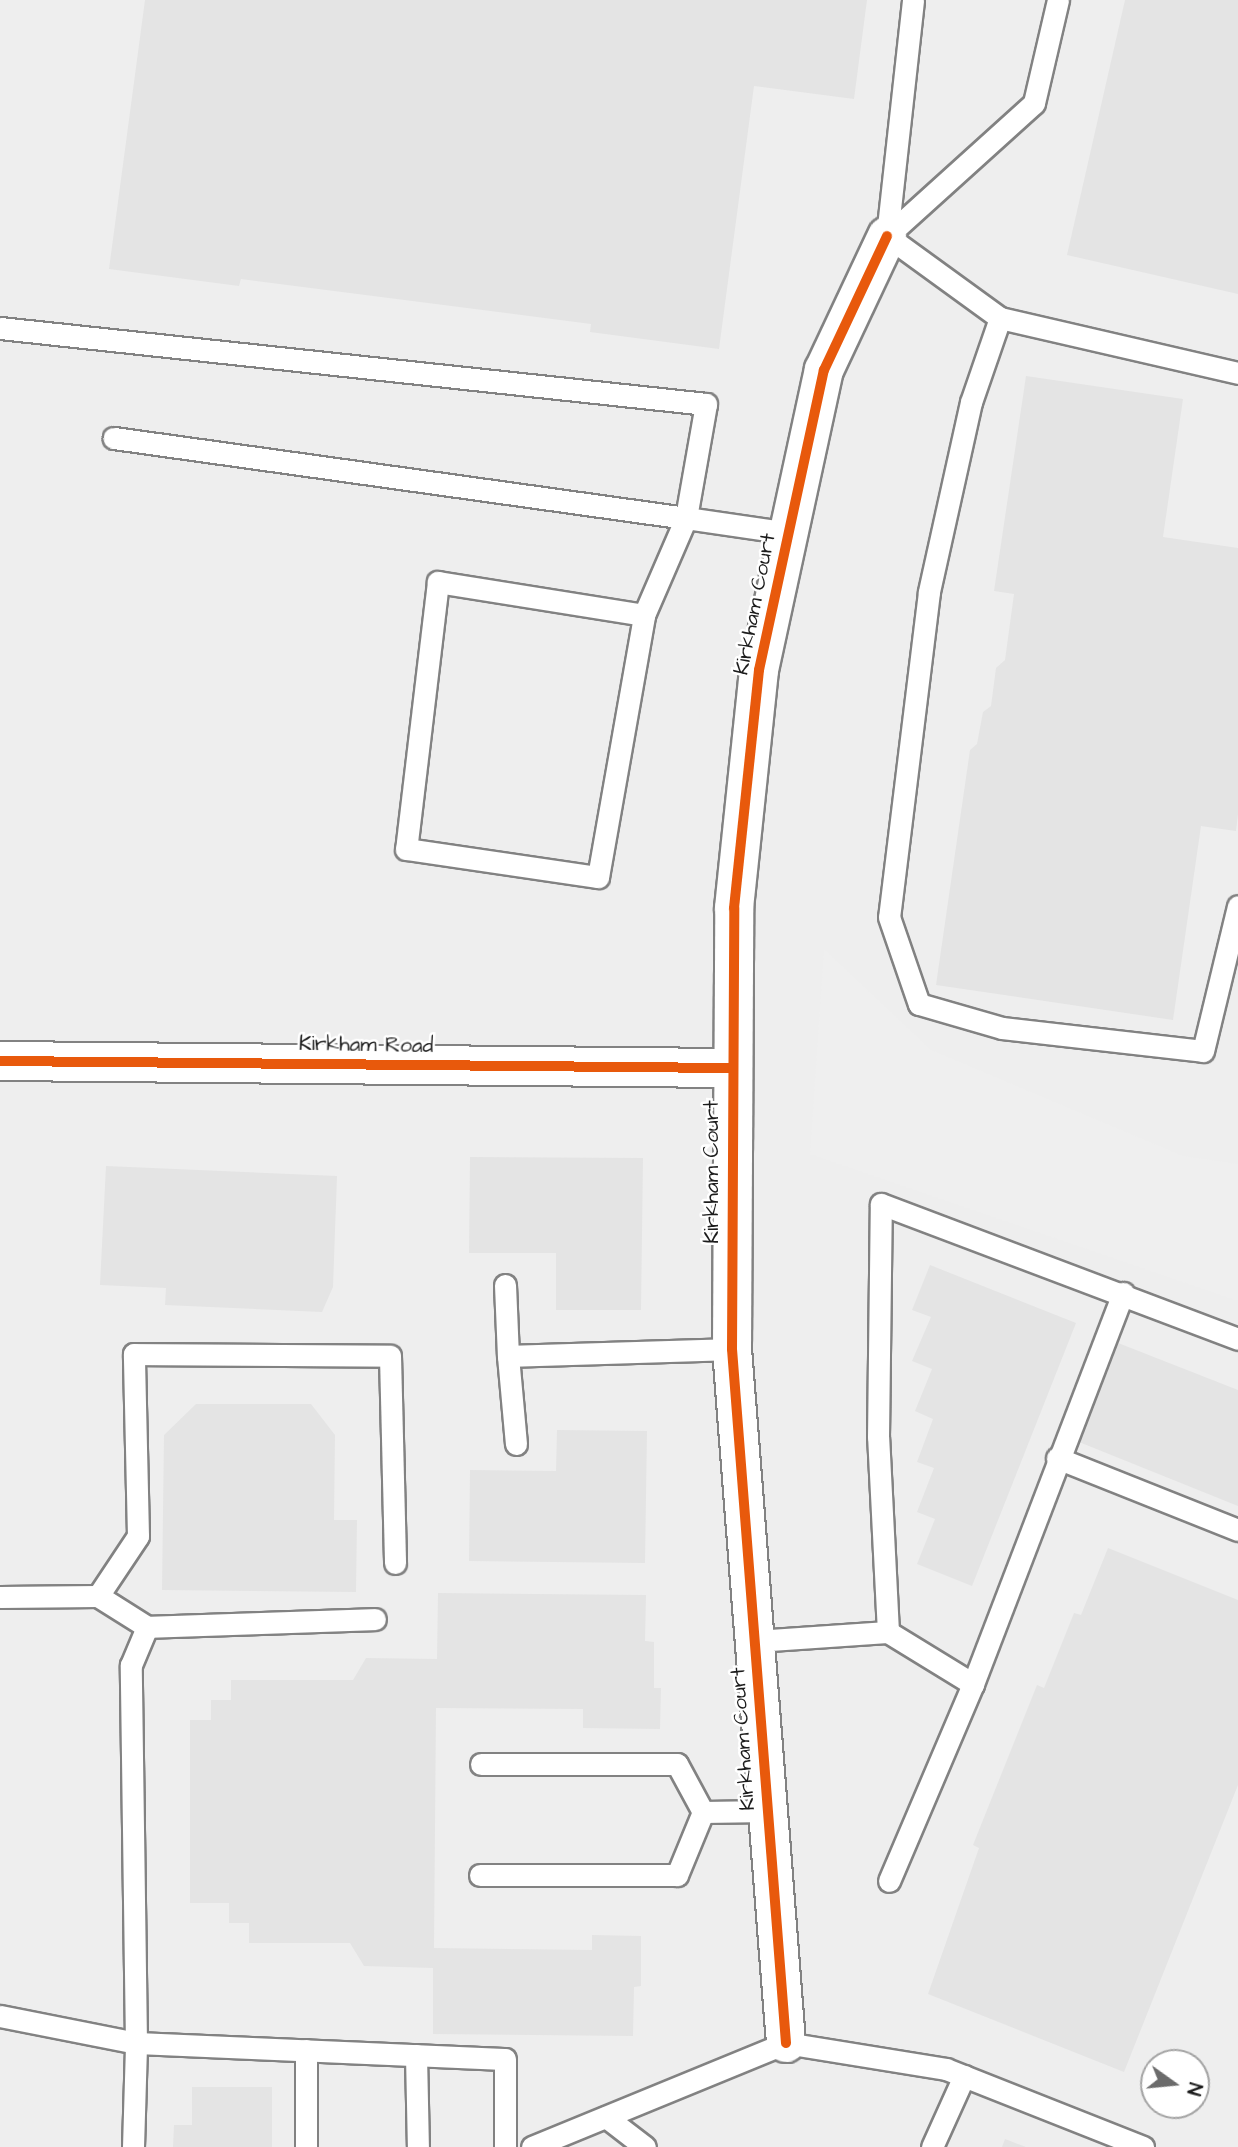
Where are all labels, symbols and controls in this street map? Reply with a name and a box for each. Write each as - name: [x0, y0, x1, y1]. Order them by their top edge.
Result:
- street label: Kirkham Court: [729, 531, 781, 677]
- street label: Kirkham Road: [299, 1031, 433, 1059]
- street label: Kirkham Court: [699, 1100, 725, 1244]
- street label: Kirkham Court: [725, 1666, 761, 1812]
- north arrow: [1140, 2049, 1210, 2119]
- text: N: [1179, 2080, 1208, 2098]

